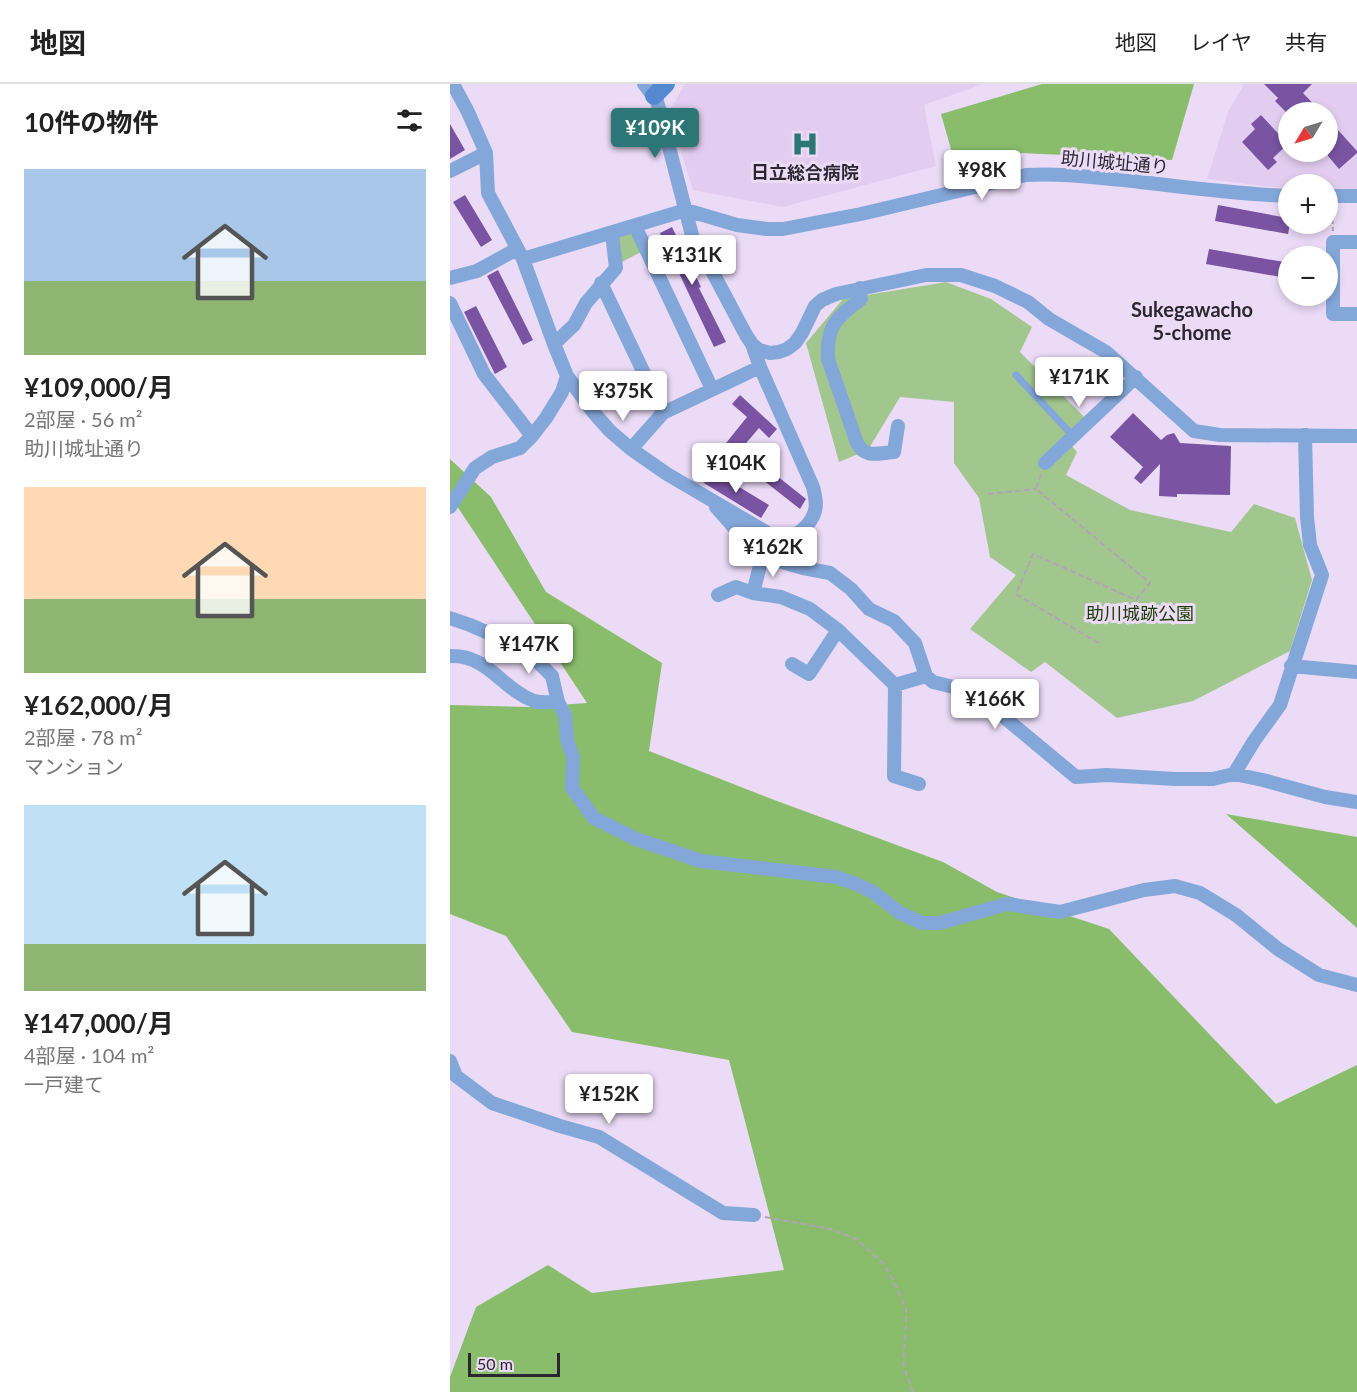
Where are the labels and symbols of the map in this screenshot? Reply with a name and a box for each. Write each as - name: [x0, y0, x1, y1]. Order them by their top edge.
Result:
- north arrow: [1278, 102, 1338, 162]
- pin: ¥109K: [613, 108, 697, 159]
- hospital icon: 日立総合病院: [790, 129, 820, 159]
- street label: 助川城址通り: [1060, 146, 1170, 178]
- pin: ¥98K: [946, 150, 1018, 201]
- place label: 日立総合病院: [751, 161, 859, 183]
- pin: ¥131K: [650, 235, 734, 286]
- district label: Sukegawacho 5-chome: [1131, 297, 1253, 344]
- pin: ¥171K: [1037, 357, 1121, 408]
- pin: ¥375K: [581, 371, 665, 422]
- pin: ¥104K: [694, 443, 778, 494]
- pin: ¥162K: [731, 527, 815, 578]
- park label: 助川城跡公園: [1086, 602, 1194, 624]
- pin: ¥147K: [487, 624, 571, 675]
- pin: ¥166K: [953, 679, 1037, 730]
- pin: ¥152K: [567, 1074, 651, 1125]
- scale bar: [468, 1350, 560, 1378]

